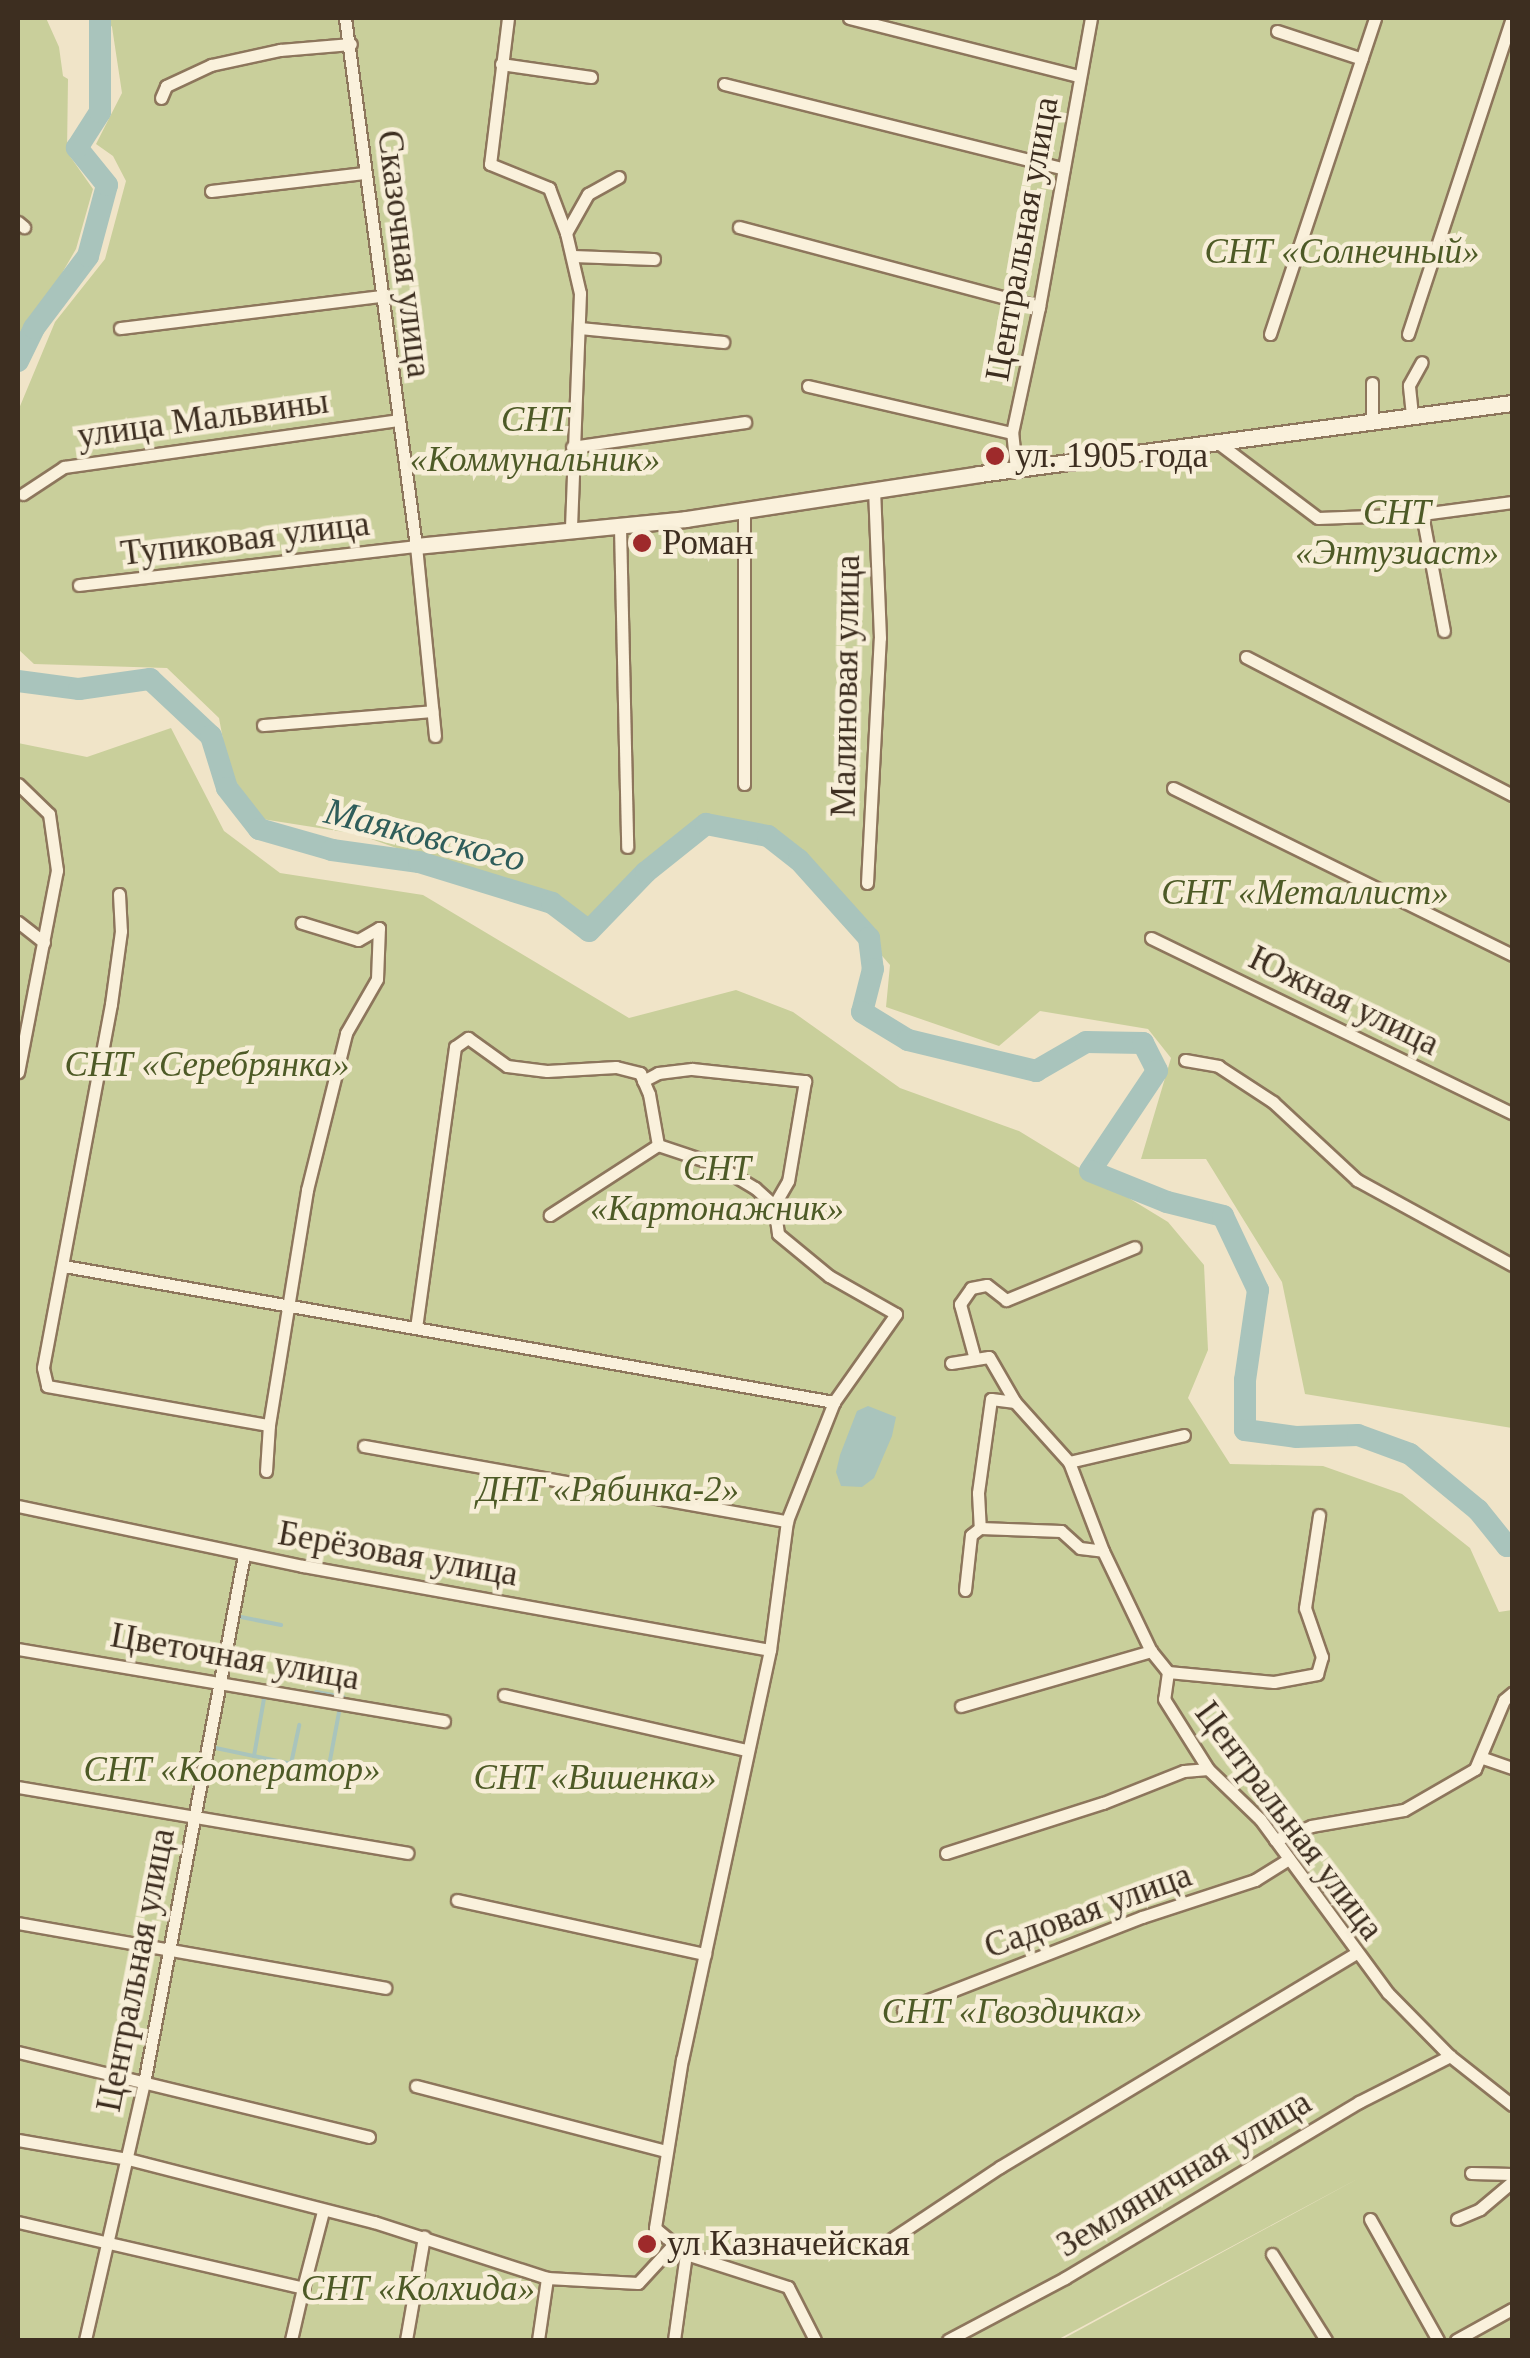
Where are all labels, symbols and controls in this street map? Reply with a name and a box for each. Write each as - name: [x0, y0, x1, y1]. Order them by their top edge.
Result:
- street label: Центральная улица: [976, 94, 1068, 384]
- street label: Сказочная улица: [368, 128, 440, 380]
- park label: СНТ «Солнечный»: [1204, 231, 1480, 273]
- street label: улица Мальвины: [75, 381, 331, 457]
- park label: СНТ «Коммунальник»: [410, 399, 660, 481]
- place label: ул. 1905 года: [1015, 435, 1208, 477]
- marker: ул. 1905 года: [984, 445, 1006, 467]
- park label: СНТ «Энтузиаст»: [1295, 492, 1499, 574]
- street label: Тупиковая улица: [118, 503, 372, 575]
- place label: Роман: [662, 522, 754, 564]
- marker: Роман: [631, 532, 653, 554]
- street label: Малиновая улица: [823, 555, 869, 817]
- water label: Маяковского: [320, 788, 530, 882]
- park label: СНТ «Металлист»: [1161, 872, 1449, 914]
- street label: Южная улица: [1242, 937, 1446, 1065]
- park label: СНТ «Серебрянка»: [65, 1044, 349, 1086]
- park label: СНТ «Картонажник»: [590, 1148, 844, 1230]
- park label: ДНТ «Рябинка-2»: [477, 1469, 739, 1511]
- street label: Берёзовая улица: [275, 1512, 521, 1596]
- street label: Цветочная улица: [107, 1614, 363, 1700]
- street label: Центральная улица: [1186, 1694, 1392, 1948]
- park label: СНТ «Кооператор»: [83, 1749, 381, 1791]
- park label: СНТ «Вишенка»: [473, 1757, 717, 1799]
- street label: Центральная улица: [88, 1825, 184, 2115]
- street label: Садовая улица: [979, 1854, 1197, 1968]
- park label: СНТ «Гвоздичка»: [882, 1991, 1142, 2033]
- street label: Земляничная улица: [1049, 2081, 1319, 2267]
- place label: ул Казначейская: [667, 2223, 910, 2265]
- marker: ул Казначейская: [636, 2233, 658, 2255]
- park label: СНТ «Колхида»: [301, 2268, 535, 2310]

